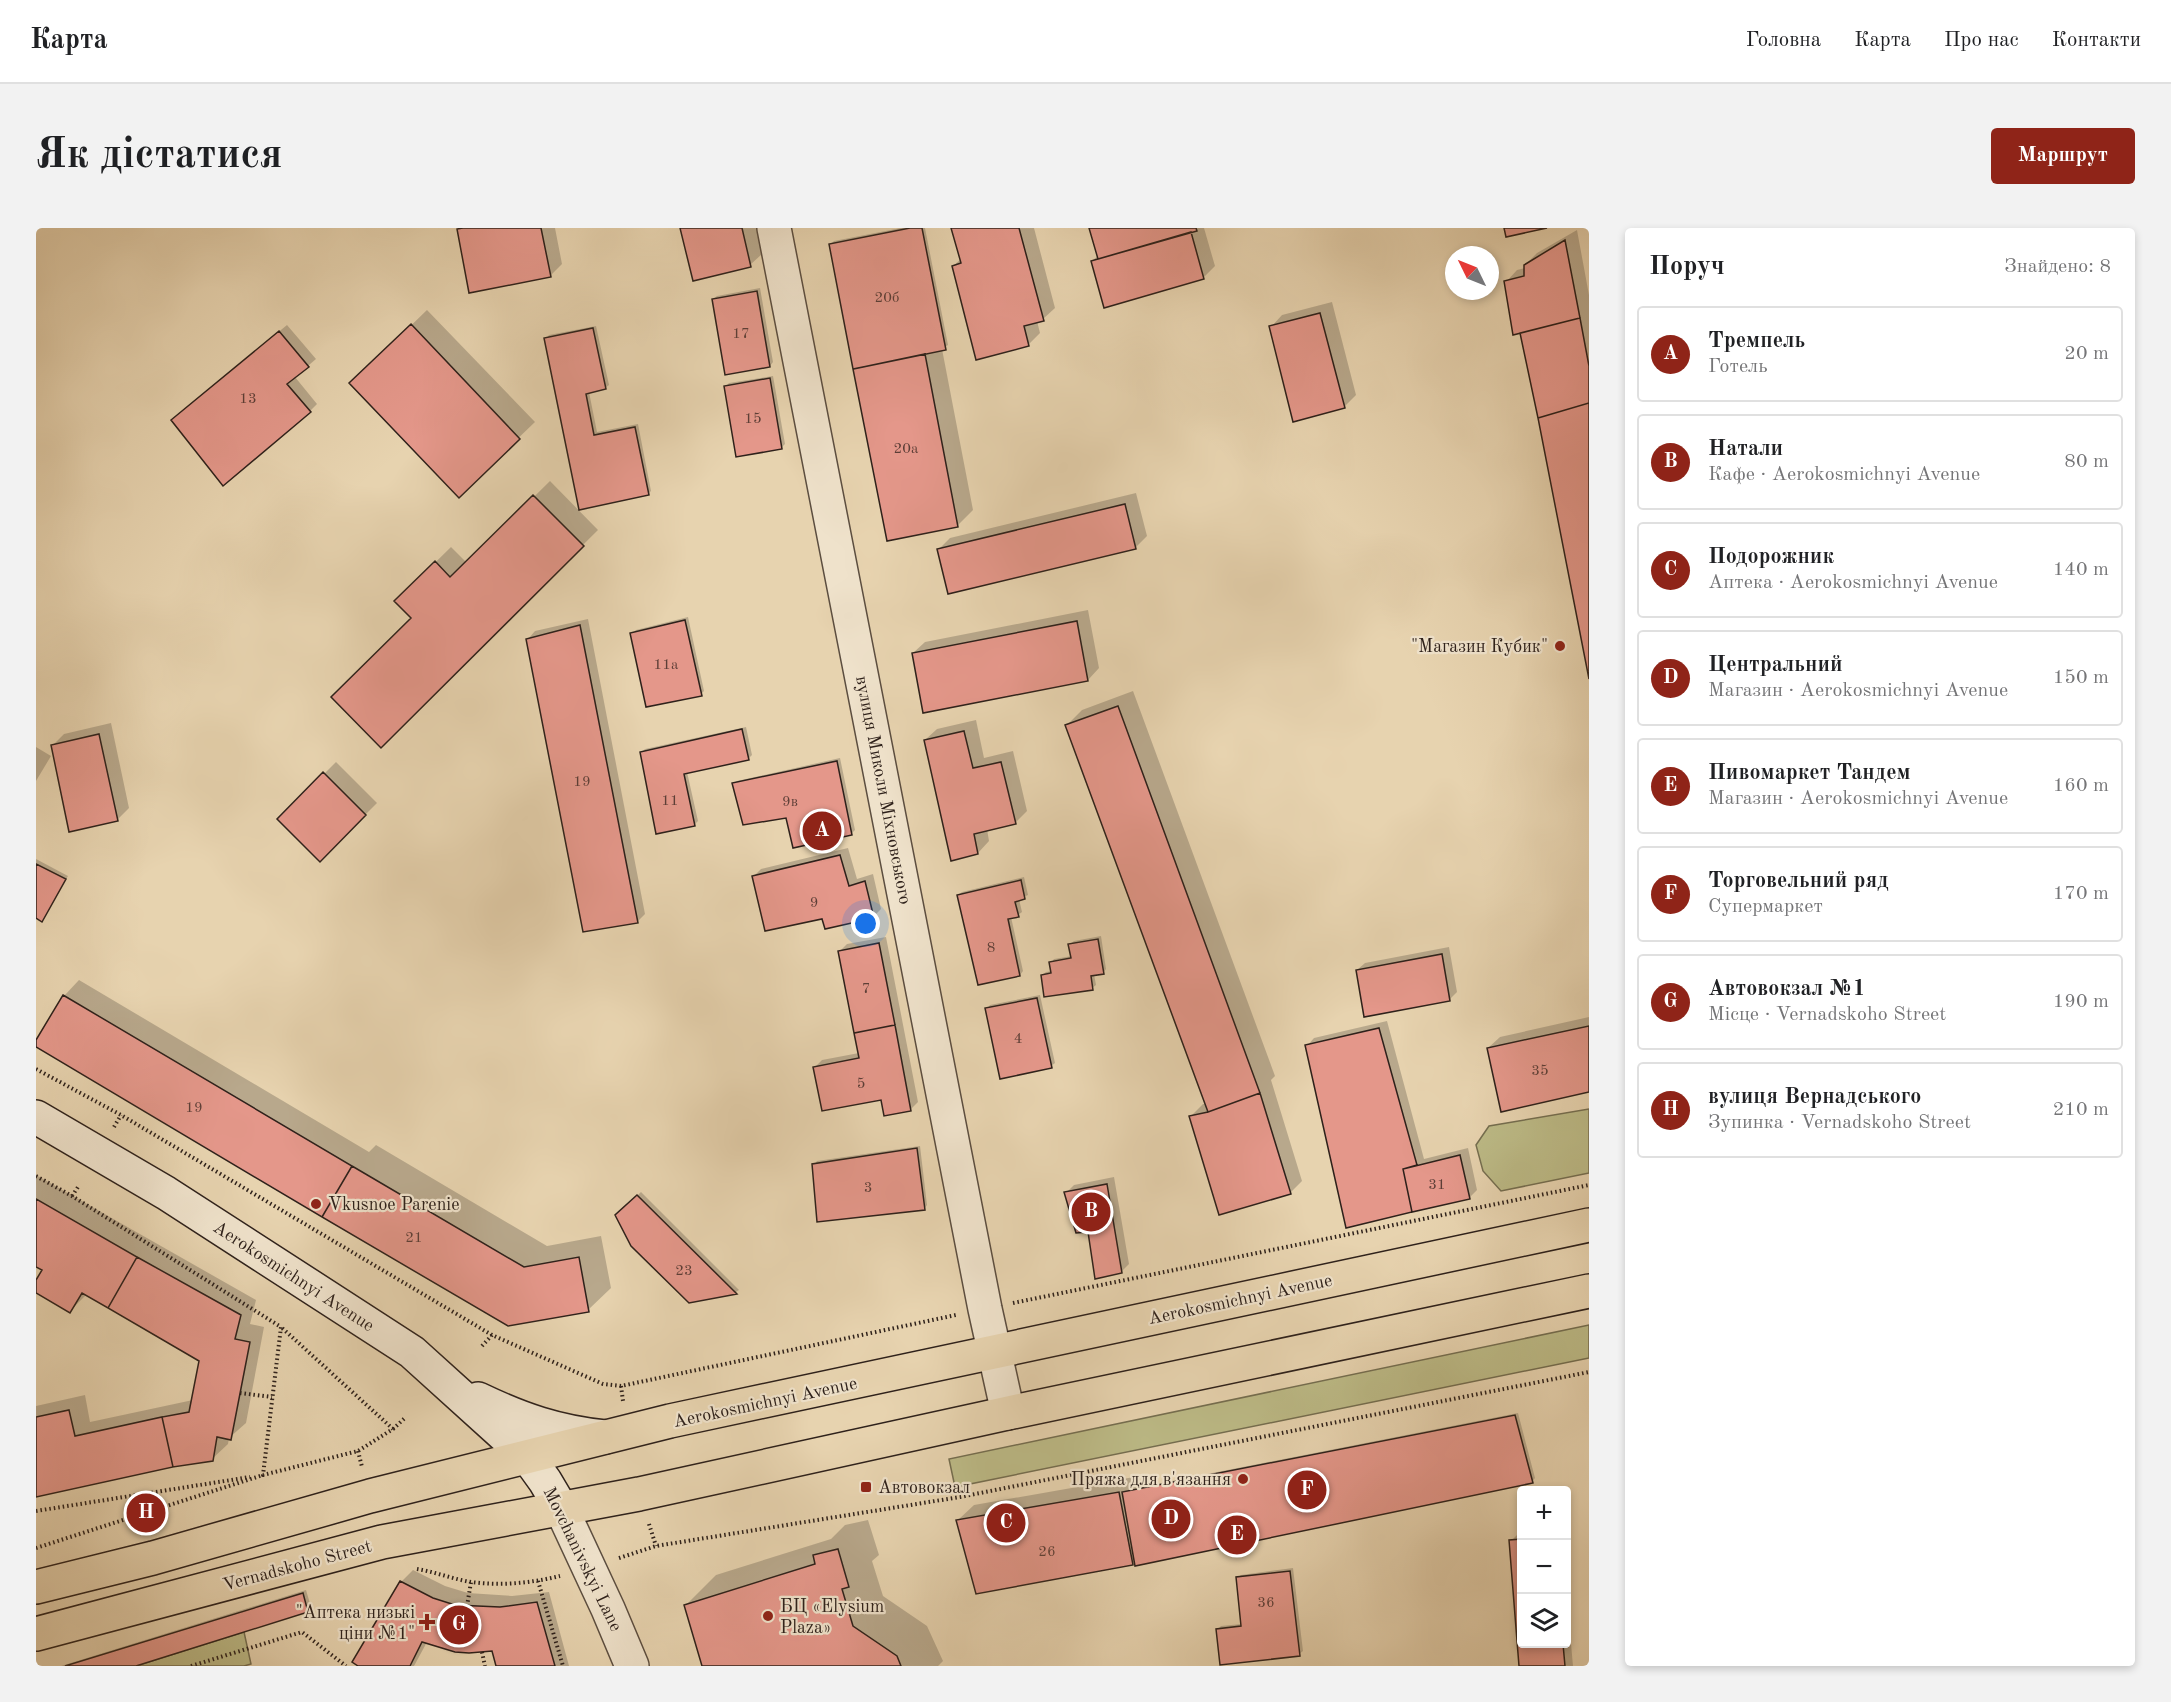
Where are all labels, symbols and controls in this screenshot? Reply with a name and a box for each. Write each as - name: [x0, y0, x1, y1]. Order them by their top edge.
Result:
- text: Карта: [30, 27, 108, 55]
- text: Головна: [1746, 30, 1821, 51]
- text: Карта: [1854, 30, 1911, 51]
- text: Про нас: [1944, 30, 2019, 51]
- text: Контакти: [2052, 30, 2141, 51]
- button: Маршрут: [1991, 128, 2135, 184]
- text: Як дістатися: [36, 135, 283, 177]
- north arrow: [1445, 246, 1499, 300]
- text: Поруч: [1649, 254, 1725, 280]
- text: Знайдено: 8: [2004, 257, 2111, 277]
- house number: 20б: [875, 291, 899, 306]
- house number: 17: [732, 327, 750, 342]
- text: Тремпель: [1708, 330, 1805, 352]
- text: A: [1663, 344, 1678, 364]
- text: 20 m: [2064, 344, 2109, 364]
- text: Готель: [1708, 357, 1768, 377]
- house number: 13: [239, 392, 257, 407]
- house number: 15: [744, 412, 762, 427]
- text: Натали: [1708, 438, 1783, 460]
- house number: 20а: [894, 442, 919, 457]
- text: B: [1663, 452, 1678, 472]
- text: 80 m: [2064, 452, 2109, 472]
- text: Кафе · Aerokosmichnyi Avenue: [1708, 465, 1980, 485]
- text: Подорожник: [1708, 546, 1834, 568]
- text: C: [1664, 560, 1677, 580]
- text: 140 m: [2053, 560, 2109, 580]
- text: Аптека · Aerokosmichnyi Avenue: [1708, 573, 1998, 593]
- place label: "Магазин Кубик": [1411, 638, 1548, 656]
- marker: "Магазин Кубик": [1553, 639, 1567, 653]
- text: Центральний: [1708, 654, 1843, 676]
- house number: 11а: [654, 658, 679, 673]
- text: D: [1663, 668, 1678, 688]
- text: 150 m: [2053, 668, 2109, 688]
- street label: вулиця Миколи Міхновського: [852, 674, 914, 906]
- text: Магазин · Aerokosmichnyi Avenue: [1708, 681, 2008, 701]
- text: Пивомаркет Тандем: [1708, 762, 1911, 784]
- house number: 19: [573, 775, 591, 790]
- text: E: [1664, 776, 1677, 796]
- text: 160 m: [2053, 776, 2109, 796]
- text: Магазин · Aerokosmichnyi Avenue: [1708, 789, 2008, 809]
- house number: 11: [661, 794, 679, 809]
- house number: 9в: [782, 795, 798, 810]
- pin: A: [802, 808, 842, 854]
- text: Торговельний ряд: [1708, 870, 1889, 892]
- text: F: [1664, 884, 1677, 904]
- text: 170 m: [2053, 884, 2109, 904]
- house number: 9: [810, 896, 818, 911]
- text: Супермаркет: [1708, 897, 1823, 917]
- your location: [851, 909, 880, 938]
- house number: 8: [987, 941, 995, 956]
- text: Автовокзал №1: [1708, 978, 1866, 1000]
- house number: 7: [862, 982, 870, 997]
- text: G: [1663, 992, 1678, 1012]
- text: 190 m: [2053, 992, 2109, 1012]
- text: Місце · Vernadskoho Street: [1708, 1005, 1946, 1025]
- house number: 4: [1014, 1032, 1022, 1047]
- house number: 35: [1531, 1064, 1549, 1079]
- house number: 5: [857, 1077, 865, 1092]
- text: вулиця Вернадського: [1708, 1086, 1921, 1108]
- text: H: [1662, 1100, 1679, 1120]
- text: 210 m: [2053, 1100, 2109, 1120]
- house number: 19: [185, 1101, 203, 1116]
- text: Зупинка · Vernadskoho Street: [1708, 1113, 1971, 1133]
- house number: 31: [1428, 1178, 1446, 1193]
- house number: 3: [864, 1181, 872, 1196]
- pin: B: [1072, 1190, 1110, 1234]
- place label: Vkusnoe Parenie: [328, 1196, 460, 1214]
- marker: Vkusnoe Parenie: [309, 1197, 323, 1211]
- street label: Aerokosmichnyi Avenue: [210, 1218, 377, 1335]
- house number: 21: [405, 1231, 423, 1246]
- house number: 23: [675, 1264, 693, 1279]
- street label: Aerokosmichnyi Avenue: [1147, 1272, 1334, 1328]
- street label: Aerokosmichnyi Avenue: [672, 1375, 859, 1431]
- pin: F: [1288, 1468, 1326, 1512]
- place label: Пряжа для в'язання: [1071, 1471, 1231, 1489]
- marker: Пряжа для в'язання: [1236, 1472, 1250, 1486]
- place label: Автовокзал: [878, 1479, 970, 1497]
- marker: Автовокзал: [859, 1480, 873, 1494]
- street label: Movchanivskyi Lane: [539, 1484, 625, 1634]
- map controls: [1517, 1486, 1571, 1648]
- button: +: [1517, 1486, 1571, 1540]
- pin: H: [126, 1490, 166, 1536]
- pin: D: [1152, 1496, 1190, 1542]
- pin: C: [986, 1500, 1026, 1546]
- pin: E: [1218, 1512, 1256, 1558]
- street label: Vernadskoho Street: [221, 1537, 374, 1595]
- button: −: [1517, 1540, 1571, 1594]
- house number: 26: [1038, 1545, 1056, 1560]
- button: layers: [1517, 1594, 1571, 1648]
- house number: 36: [1257, 1596, 1275, 1611]
- place label: БЦ «Elysium Plaza»: [780, 1598, 884, 1637]
- pin: G: [440, 1602, 478, 1648]
- place label: "Аптека низькі ціни №1": [296, 1604, 415, 1643]
- marker: БЦ «Elysium Plaza»: [761, 1609, 775, 1623]
- marker: "Аптека низькі ціни №1": [420, 1615, 434, 1629]

